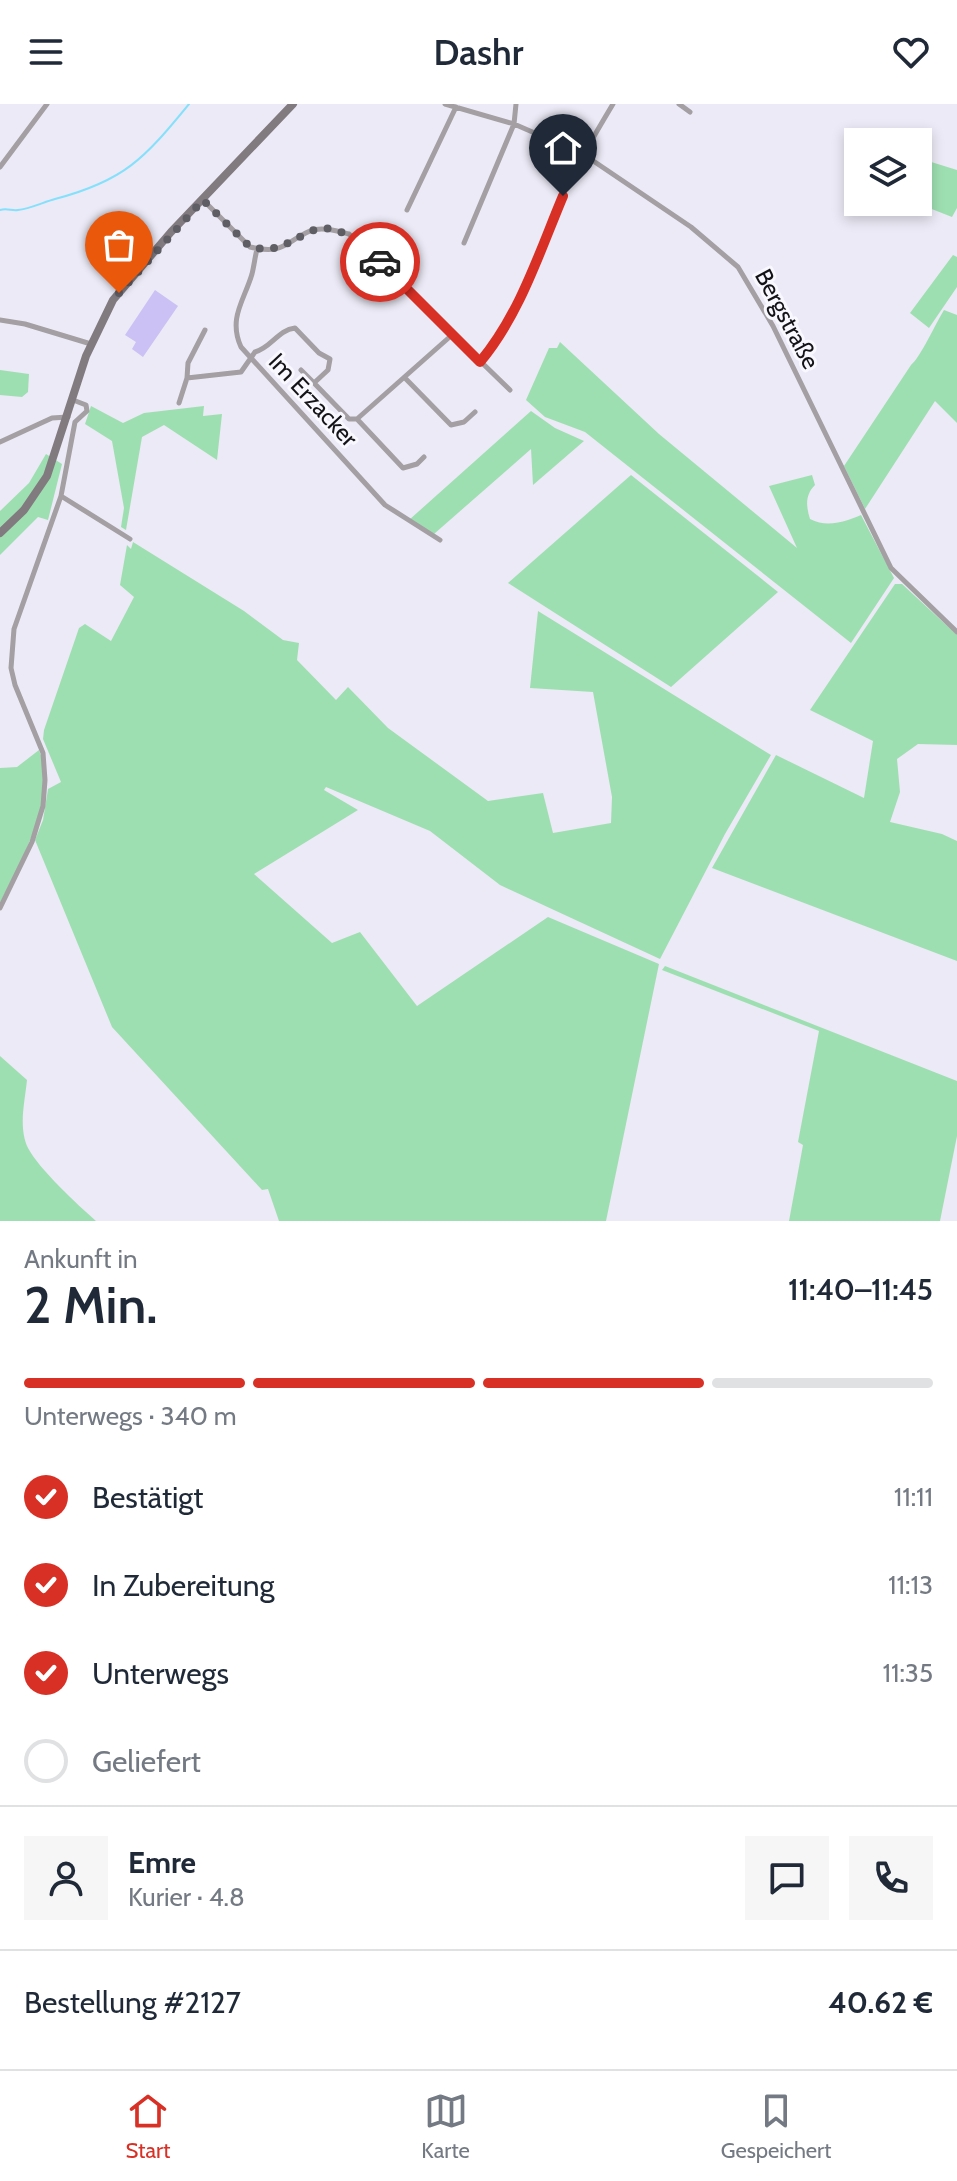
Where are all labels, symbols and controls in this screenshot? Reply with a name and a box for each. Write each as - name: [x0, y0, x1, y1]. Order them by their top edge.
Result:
- icon: menu: [24, 30, 68, 74]
- text: Dashr: [434, 30, 523, 74]
- icon: heart: [889, 30, 933, 74]
- pin: [529, 114, 597, 196]
- icon: home: [541, 126, 585, 170]
- map controls: [844, 128, 932, 216]
- button: layers: [844, 128, 932, 216]
- pin: [85, 211, 153, 293]
- courier: [340, 222, 420, 302]
- icon: bag: [97, 223, 141, 267]
- icon: car: [358, 240, 402, 284]
- street label: Bergstraße: [749, 264, 826, 374]
- street label: Im Erzacker: [263, 347, 364, 453]
- text: Ankunft in: [24, 1243, 138, 1275]
- text: 11:40–11:45: [788, 1271, 933, 1308]
- text: 2 Min.: [24, 1273, 158, 1336]
- text: Unterwegs · 340 m: [24, 1400, 236, 1432]
- icon: check: [24, 1475, 68, 1519]
- text: Bestätigt: [92, 1479, 203, 1516]
- text: 11:11: [894, 1481, 933, 1513]
- icon: check: [24, 1563, 68, 1607]
- text: In Zubereitung: [92, 1567, 275, 1604]
- text: 11:13: [888, 1569, 933, 1601]
- icon: check: [24, 1651, 68, 1695]
- text: Unterwegs: [92, 1655, 229, 1692]
- text: 11:35: [883, 1657, 933, 1689]
- text: Geliefert: [92, 1743, 201, 1780]
- button: person: [24, 1836, 108, 1920]
- button: chat: [745, 1836, 829, 1920]
- button: phone: [849, 1836, 933, 1920]
- text: Emre: [128, 1844, 196, 1881]
- text: Kurier · 4.8: [128, 1881, 245, 1913]
- text: Bestellung #2127: [24, 1984, 241, 2021]
- text: 40.62 €: [828, 1984, 933, 2021]
- tab: Start: [125, 2089, 170, 2164]
- tab: Karte: [421, 2089, 470, 2164]
- tab: Gespeichert: [721, 2089, 832, 2164]

